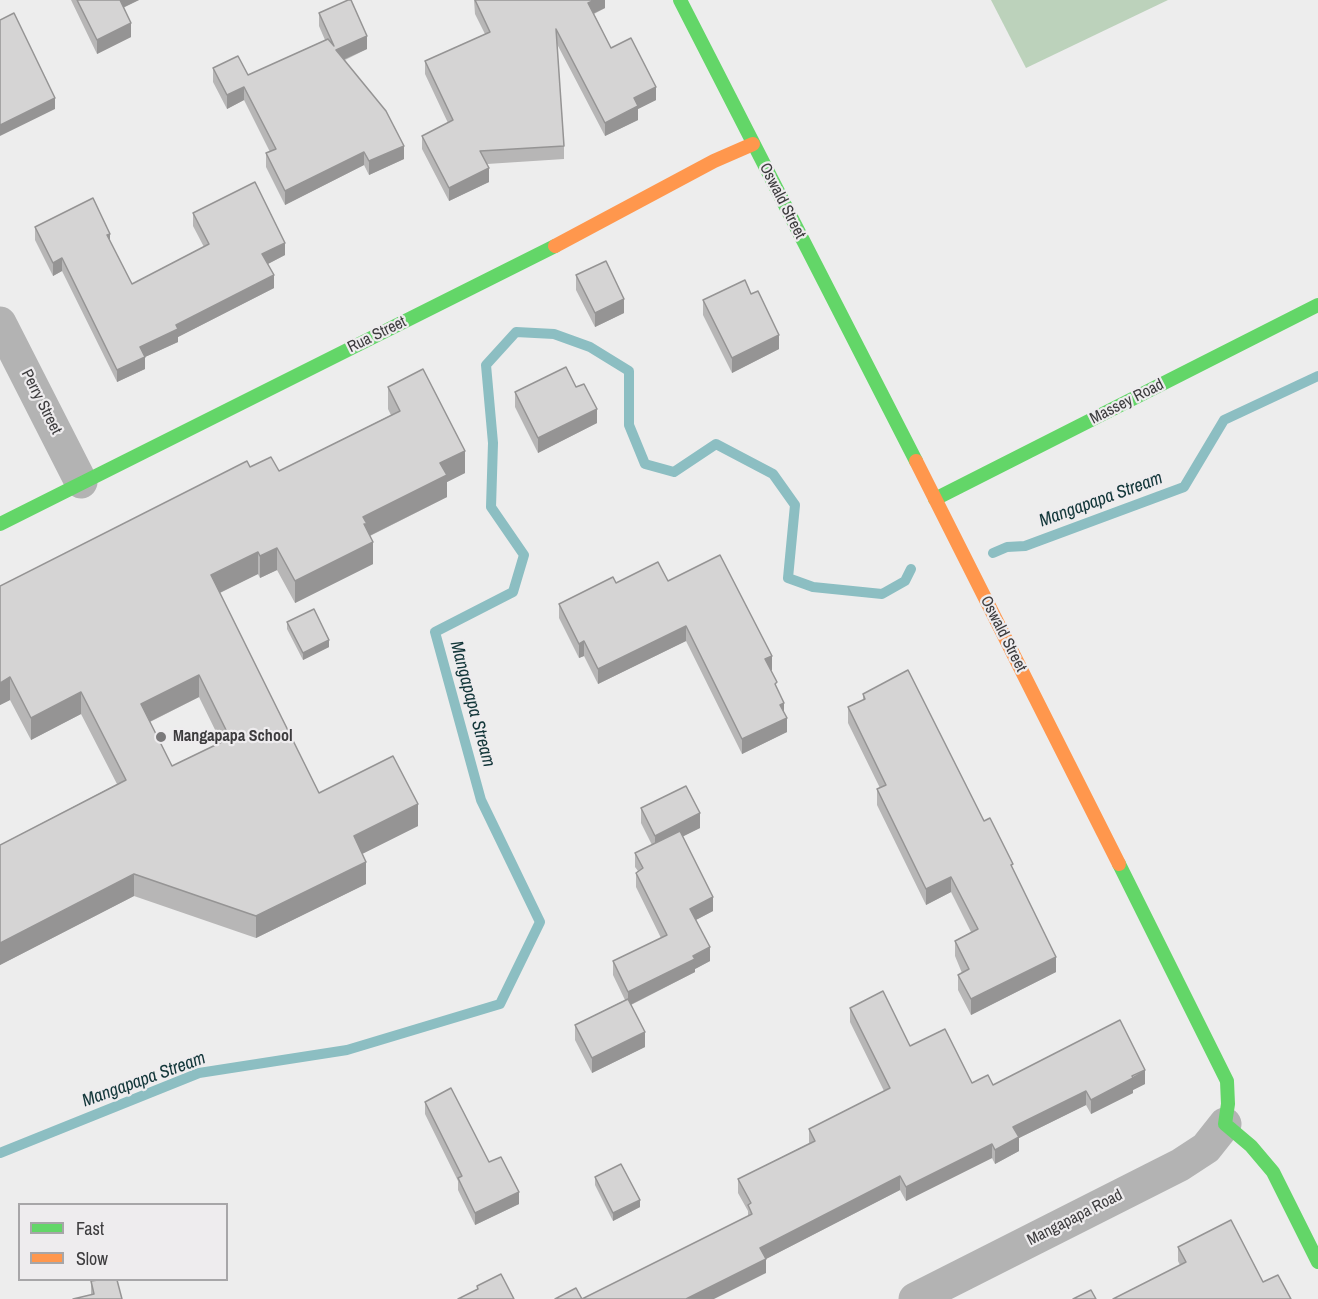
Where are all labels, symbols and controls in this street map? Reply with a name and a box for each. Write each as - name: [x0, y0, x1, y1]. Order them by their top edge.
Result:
- street label: Oswald Street: [755, 160, 809, 242]
- street label: Rua Street: [345, 313, 409, 357]
- street label: Perry Street: [17, 366, 65, 438]
- street label: Massey Road: [1087, 375, 1167, 429]
- water label: Mangapapa Stream: [1036, 468, 1166, 532]
- street label: Oswald Street: [976, 593, 1030, 675]
- water label: Mangapapa Stream: [445, 639, 499, 769]
- place label: Mangapapa School: [173, 727, 293, 747]
- marker: Mangapapa School: [154, 730, 168, 744]
- water label: Mangapapa Stream: [79, 1048, 209, 1112]
- street label: Mangapapa Road: [1024, 1186, 1126, 1250]
- legend: [18, 1203, 228, 1281]
- text: Fast: [76, 1216, 104, 1241]
- text: Slow: [76, 1246, 108, 1271]

